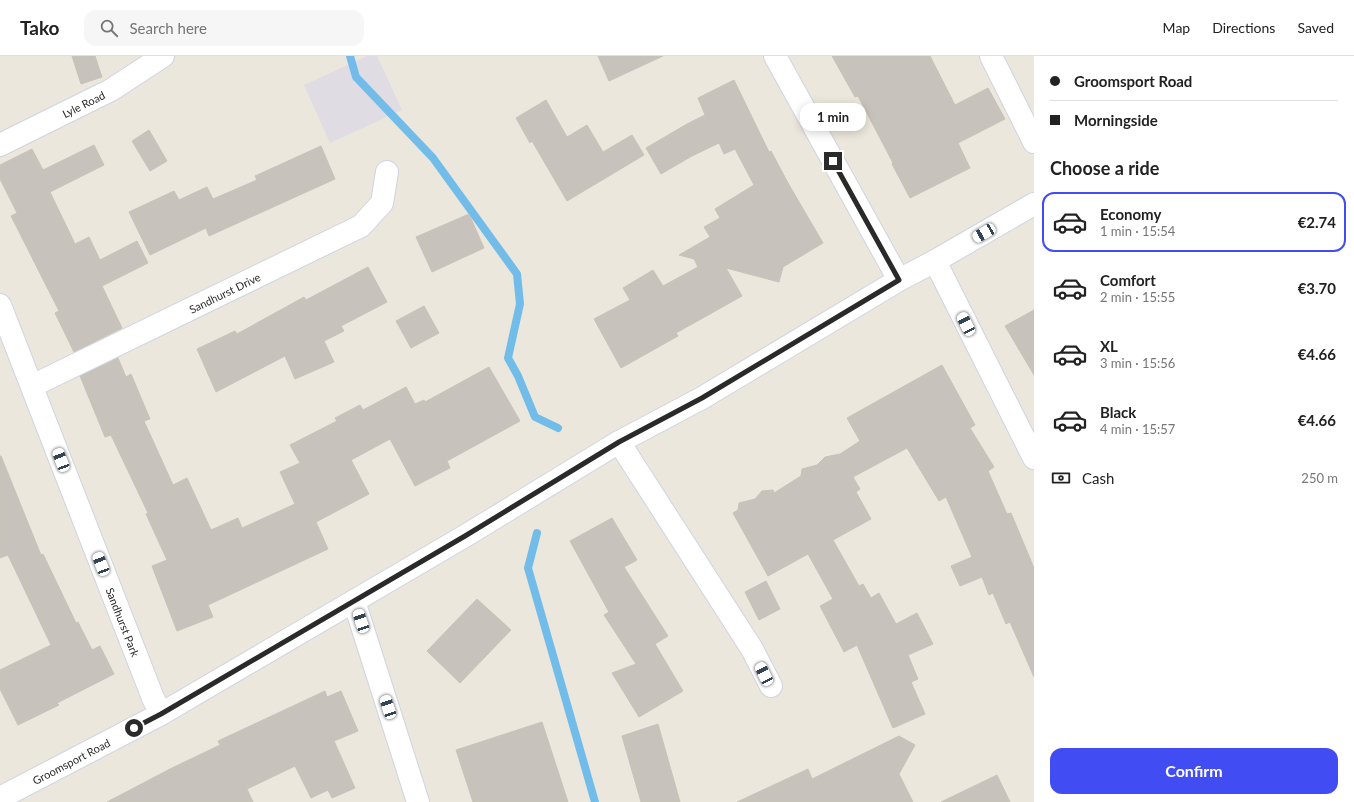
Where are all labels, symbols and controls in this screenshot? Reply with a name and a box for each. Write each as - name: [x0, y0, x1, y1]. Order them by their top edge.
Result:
- search box: [84, 10, 364, 46]
- text: Tako: [20, 16, 60, 39]
- icon: search: [98, 17, 120, 39]
- text: Search here: [130, 19, 207, 37]
- text: Map: [1163, 19, 1190, 36]
- text: Directions: [1212, 19, 1275, 36]
- text: Saved: [1297, 19, 1334, 36]
- text: Groomsport Road: [1074, 72, 1192, 90]
- street label: Lyle Road: [60, 88, 107, 120]
- callout: 1 min: [800, 103, 866, 131]
- text: 1 min: [817, 109, 849, 125]
- text: Morningside: [1074, 111, 1158, 129]
- route end: [824, 152, 842, 170]
- text: Choose a ride: [1050, 157, 1159, 179]
- icon: car: [1052, 204, 1088, 240]
- text: Economy: [1100, 205, 1161, 223]
- text: €2.74: [1298, 213, 1336, 231]
- car: [971, 222, 997, 244]
- text: 1 min · 15:54: [1100, 223, 1175, 239]
- street label: Sandhurst Drive: [187, 269, 262, 315]
- icon: car: [1052, 270, 1088, 306]
- text: Comfort: [1100, 271, 1156, 289]
- text: €3.70: [1298, 279, 1336, 297]
- text: 2 min · 15:55: [1100, 289, 1175, 305]
- car: [955, 311, 977, 337]
- icon: car: [1052, 336, 1088, 372]
- text: XL: [1100, 337, 1118, 355]
- text: €4.66: [1298, 345, 1336, 363]
- text: 3 min · 15:56: [1100, 355, 1175, 371]
- icon: car: [1052, 402, 1088, 438]
- text: Black: [1100, 403, 1136, 421]
- text: €4.66: [1298, 411, 1336, 429]
- text: 4 min · 15:57: [1100, 421, 1175, 437]
- car: [51, 447, 71, 473]
- icon: cash: [1050, 467, 1072, 489]
- text: Cash: [1082, 469, 1114, 487]
- text: 250 m: [1301, 470, 1338, 486]
- car: [91, 551, 111, 577]
- street label: Sandhurst Park: [104, 585, 143, 659]
- car: [352, 608, 370, 634]
- car: [753, 661, 775, 687]
- car: [379, 694, 397, 720]
- route start: [125, 719, 143, 737]
- street label: Groomsport Road: [30, 735, 112, 787]
- button: Confirm: [1050, 748, 1338, 794]

